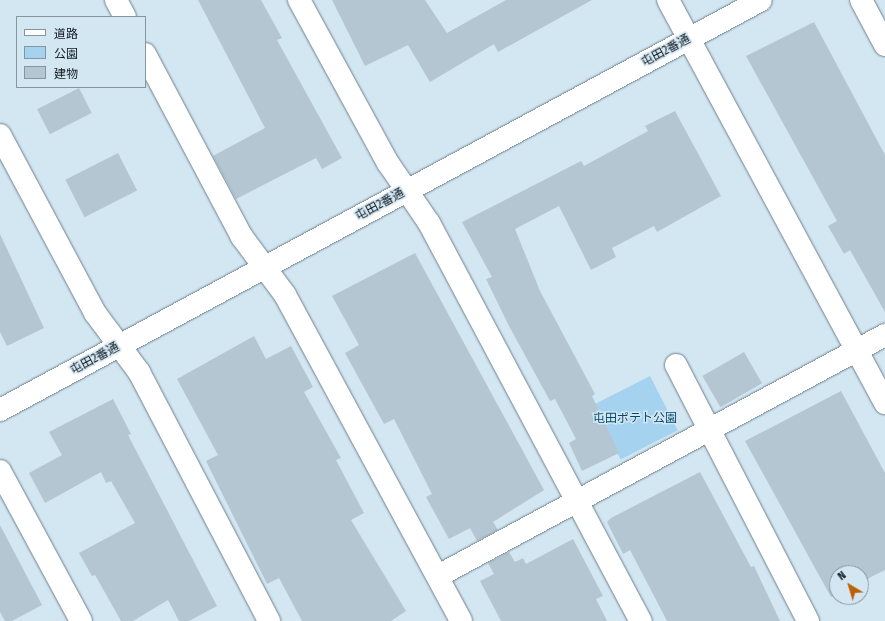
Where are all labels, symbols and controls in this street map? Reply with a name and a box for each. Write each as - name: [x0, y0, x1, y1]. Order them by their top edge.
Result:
- legend: [16, 16, 146, 88]
- text: 道路: [54, 27, 78, 41]
- street label: 屯田2番通: [639, 32, 693, 70]
- text: 公園: [54, 47, 78, 61]
- text: 建物: [54, 67, 78, 81]
- street label: 屯田2番通: [353, 186, 407, 224]
- street label: 屯田2番通: [68, 340, 122, 378]
- park label: 屯田ポテト公園: [593, 412, 677, 426]
- north arrow: [829, 565, 869, 605]
- text: N: [835, 569, 849, 583]

